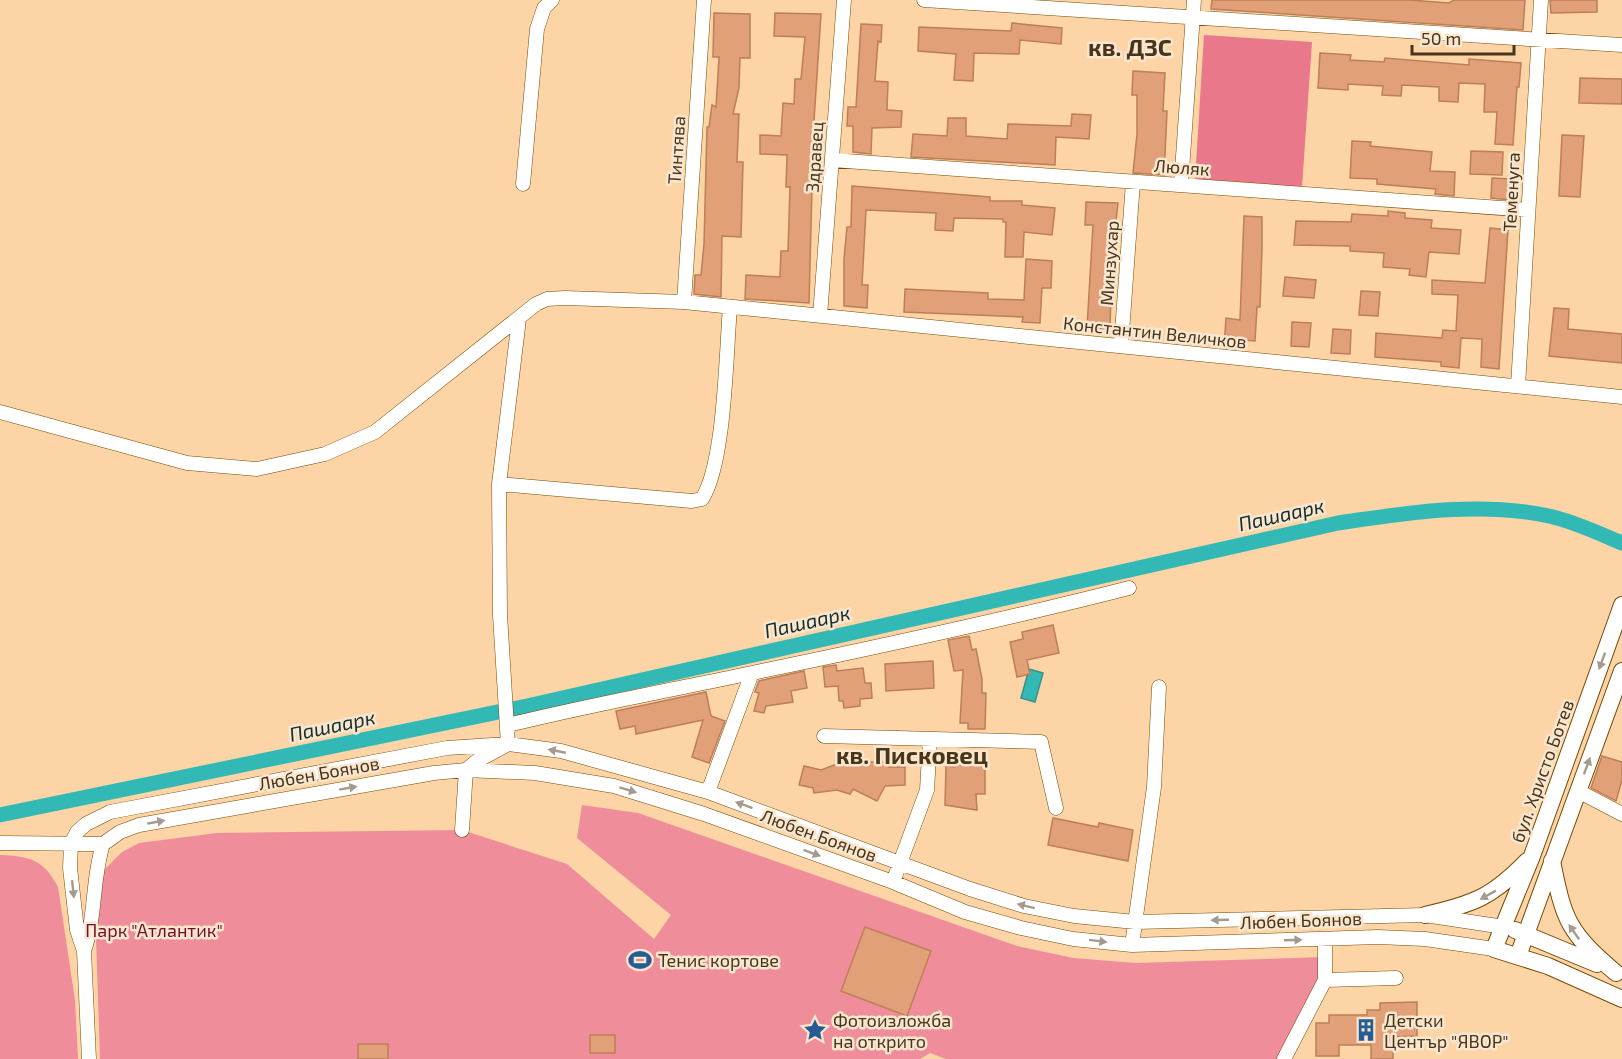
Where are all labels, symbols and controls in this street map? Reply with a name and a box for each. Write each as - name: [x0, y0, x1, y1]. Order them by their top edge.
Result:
- scale bar: [1412, 18, 1514, 56]
- text: 50 m: [1421, 27, 1461, 49]
- district label: кв. ДЗС: [1088, 32, 1172, 61]
- street label: Тинтява: [663, 115, 689, 185]
- street label: Здравец: [801, 120, 827, 193]
- street label: Теменуга: [1498, 152, 1524, 232]
- street label: Люляк: [1154, 154, 1211, 180]
- street label: Минзухар: [1095, 220, 1123, 306]
- street label: Константин Величков: [1062, 311, 1248, 353]
- water label: Пашаарк: [1236, 492, 1327, 536]
- water label: Пашаарк: [762, 599, 853, 643]
- one-way arrow: [1597, 652, 1607, 670]
- street label: бул. Христо Ботев: [1506, 696, 1578, 846]
- water label: Пашаарк: [287, 704, 378, 746]
- district label: кв. Писковец: [836, 740, 988, 769]
- one-way arrow: [547, 746, 566, 755]
- street label: Любен Боянов: [257, 752, 381, 794]
- one-way arrow: [1583, 757, 1592, 775]
- one-way arrow: [339, 783, 358, 792]
- one-way arrow: [619, 786, 637, 795]
- one-way arrow: [735, 800, 753, 810]
- street label: Любен Боянов: [758, 804, 880, 866]
- one-way arrow: [147, 817, 166, 826]
- one-way arrow: [804, 849, 822, 859]
- one-way arrow: [68, 879, 78, 898]
- one-way arrow: [1479, 890, 1496, 900]
- one-way arrow: [1017, 900, 1035, 910]
- street label: Любен Боянов: [1240, 907, 1362, 933]
- one-way arrow: [1210, 915, 1229, 924]
- park label: Парк "Атлантик": [85, 919, 223, 941]
- one-way arrow: [1569, 924, 1580, 940]
- one-way arrow: [1283, 935, 1302, 944]
- one-way arrow: [1089, 937, 1108, 946]
- sports icon: Тенис кортове: [627, 947, 653, 973]
- place label: Тенис кортове: [658, 949, 779, 971]
- place label: Фотоизложба на открито: [833, 1009, 951, 1052]
- place label: Детски Център "ЯВОР": [1384, 1009, 1509, 1052]
- place icon: Фотоизложба на открито: [802, 1017, 828, 1043]
- building icon: Детски Център "ЯВОР": [1353, 1017, 1379, 1043]

